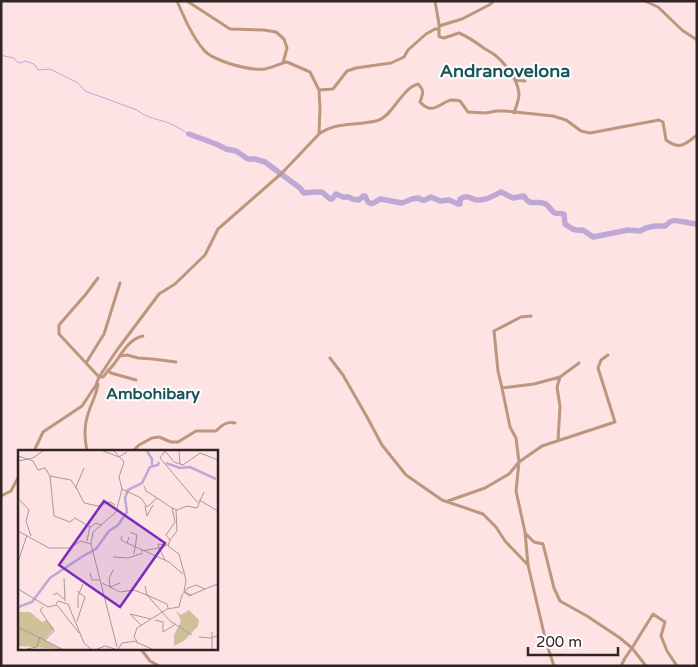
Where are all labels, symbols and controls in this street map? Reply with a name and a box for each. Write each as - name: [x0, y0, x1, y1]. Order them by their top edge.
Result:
- district label: Andranovelona: [440, 60, 570, 82]
- district label: Ambohibary: [106, 384, 200, 404]
- inset map: [18, 450, 218, 650]
- scale bar: [528, 624, 618, 656]
- text: 200 m: [536, 633, 582, 651]

